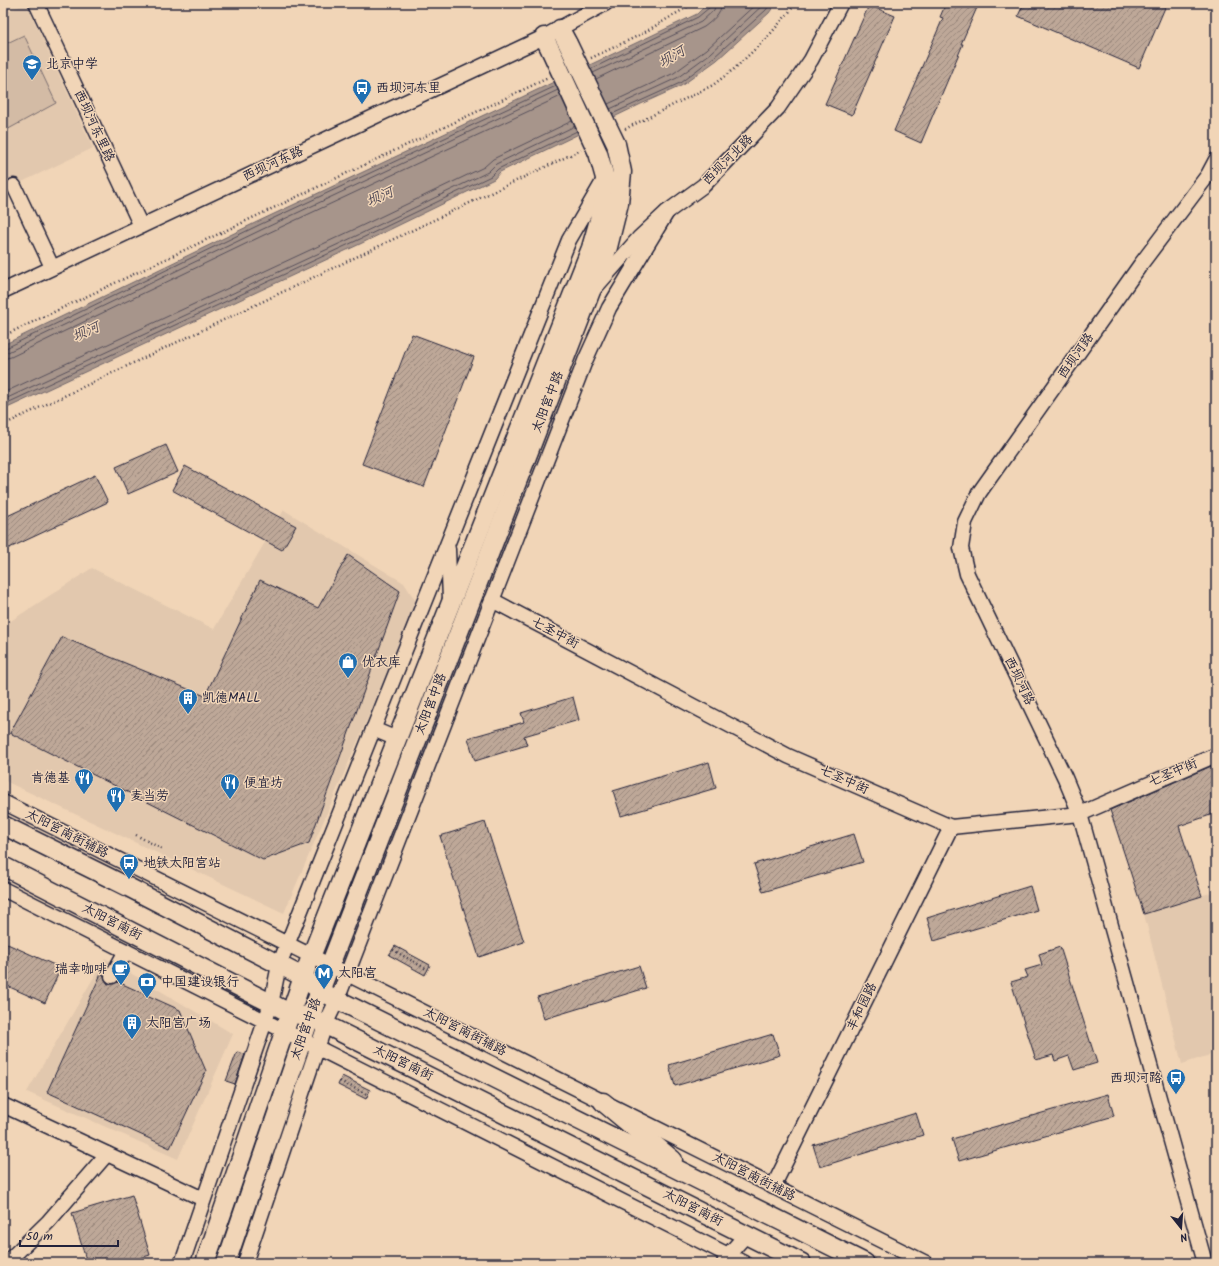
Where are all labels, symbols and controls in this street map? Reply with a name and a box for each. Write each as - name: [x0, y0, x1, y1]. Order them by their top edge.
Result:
- water label: 坝河: [654, 39, 691, 74]
- school or university icon: 北京中学: [21, 53, 43, 81]
- place label: 北京中学: [46, 54, 98, 75]
- bus stop icon: 西坝河东里: [351, 77, 373, 105]
- place label: 西坝河东里: [376, 78, 441, 99]
- street label: 西坝河东里路: [68, 86, 120, 166]
- street label: 西坝河北路: [698, 130, 758, 190]
- street label: 西坝河东路: [239, 141, 307, 187]
- water label: 坝河: [363, 180, 399, 213]
- water label: 坝河: [69, 315, 105, 348]
- street label: 西坝河路: [1052, 329, 1100, 383]
- street label: 太阳宫中路: [527, 368, 569, 436]
- street label: 七圣中街: [527, 612, 583, 654]
- shop icon: 优衣库: [337, 651, 359, 679]
- place label: 优衣库: [362, 652, 401, 673]
- street label: 西坝河路: [998, 653, 1040, 709]
- street label: 太阳宫中路: [410, 670, 452, 738]
- building icon: 凯德MALL: [177, 687, 199, 715]
- place label: 凯德MALL: [202, 688, 260, 709]
- street label: 七圣中街: [1145, 753, 1201, 793]
- street label: 七圣中街: [816, 760, 872, 800]
- restaurant icon: 肯德基: [73, 767, 95, 795]
- place label: 肯德基: [31, 768, 70, 789]
- restaurant icon: 便宜坊: [219, 772, 241, 800]
- place label: 便宜坊: [244, 773, 283, 794]
- restaurant icon: 麦当劳: [105, 785, 127, 813]
- place label: 麦当劳: [130, 786, 169, 807]
- street label: 太阳宫南街辅路: [22, 804, 112, 864]
- bus stop icon: 地铁太阳宫站: [118, 852, 140, 880]
- place label: 地铁太阳宫站: [143, 853, 221, 874]
- street label: 太阳宫南街: [78, 898, 146, 946]
- cafe icon: 瑞幸咖啡: [110, 958, 132, 986]
- place label: 瑞幸咖啡: [55, 959, 107, 980]
- metro station icon: 太阳宫: [313, 962, 335, 990]
- place label: 太阳宫: [338, 963, 377, 984]
- bank icon: 中国建设银行: [136, 971, 158, 999]
- place label: 中国建设银行: [161, 972, 239, 993]
- street label: 丰和园路: [841, 979, 883, 1035]
- street label: 太阳宫中路: [285, 995, 327, 1063]
- street label: 太阳宫南街辅路: [420, 1002, 510, 1062]
- building icon: 太阳宫广场: [121, 1012, 143, 1040]
- place label: 太阳宫广场: [146, 1013, 211, 1034]
- street label: 太阳宫南街: [369, 1039, 437, 1087]
- bus stop icon: 西坝河路: [1165, 1067, 1187, 1095]
- place label: 西坝河路: [1110, 1068, 1162, 1089]
- street label: 太阳宫南街辅路: [709, 1147, 799, 1207]
- street label: 太阳宫南街: [659, 1184, 727, 1232]
- north arrow: [1161, 1208, 1201, 1248]
- scale bar: [20, 1222, 118, 1248]
- text: 50 m: [26, 1227, 53, 1246]
- text: N: [1178, 1227, 1190, 1246]

